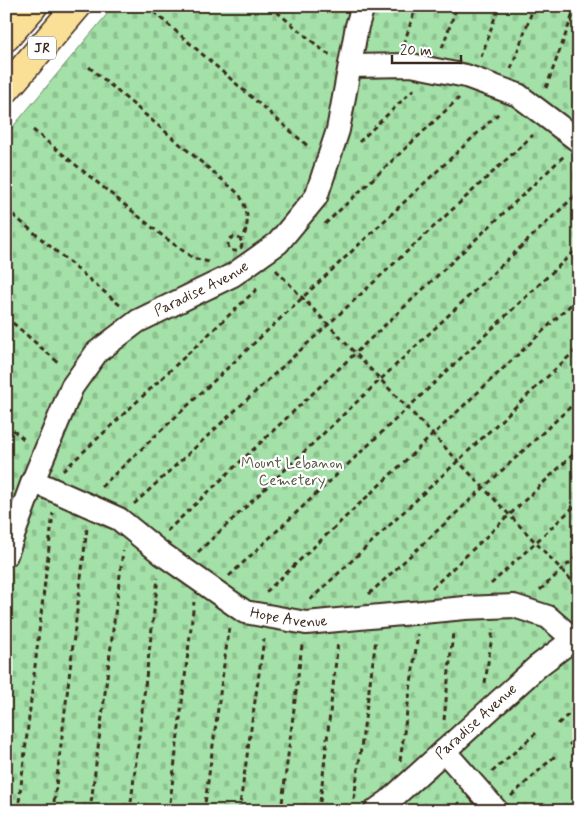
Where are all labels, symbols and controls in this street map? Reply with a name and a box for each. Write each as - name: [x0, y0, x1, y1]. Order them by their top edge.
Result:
- scale bar: [392, 32, 461, 64]
- road number: JR: [28, 36, 56, 59]
- text: 20 m: [400, 41, 432, 61]
- street label: Paradise Avenue: [151, 257, 253, 322]
- park label: Mount Lebanon Cemetery: [241, 454, 343, 491]
- street label: Hope Avenue: [248, 603, 328, 633]
- street label: Paradise Avenue: [431, 679, 522, 764]

